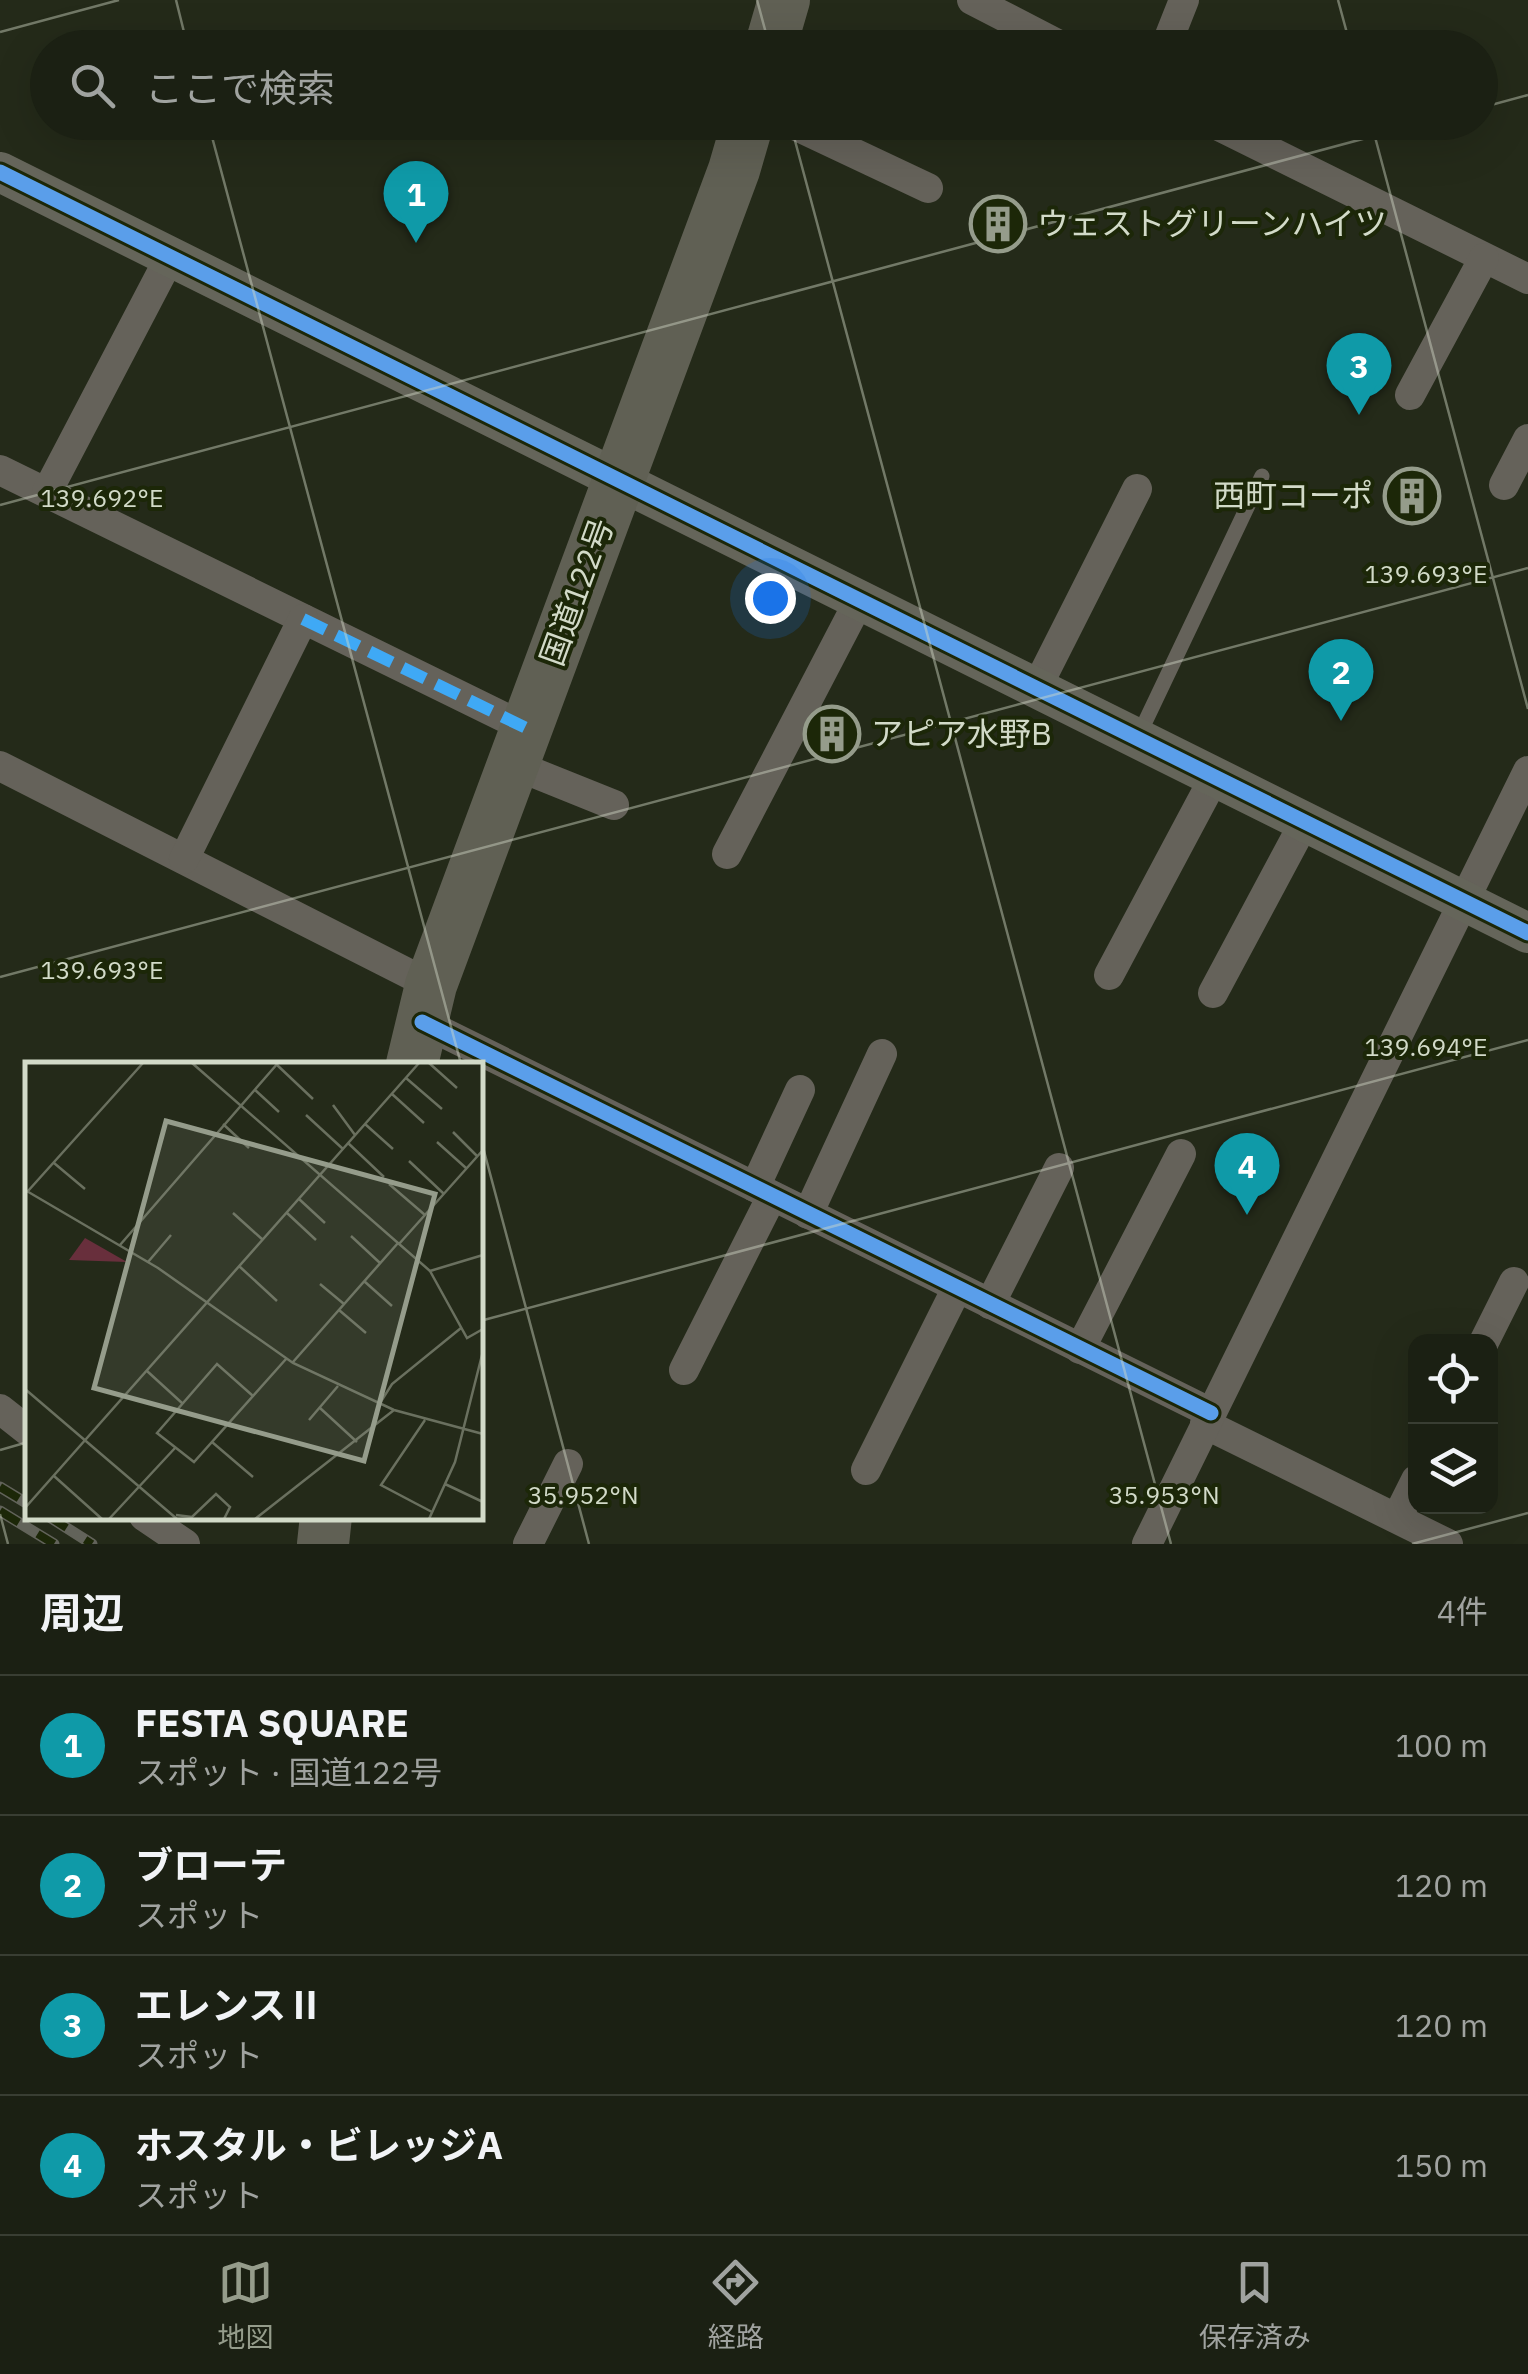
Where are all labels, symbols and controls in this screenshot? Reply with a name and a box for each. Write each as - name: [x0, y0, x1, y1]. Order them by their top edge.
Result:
- search box: [30, 30, 1498, 140]
- icon: search: [65, 58, 120, 113]
- text: ここで検索: [145, 63, 335, 112]
- pin: 1: [384, 160, 448, 243]
- building icon: ウェストグリーンハイツ: [968, 194, 1028, 254]
- place label: ウェストグリーンハイツ: [1037, 202, 1387, 244]
- pin: 3: [1326, 332, 1392, 415]
- building icon: 西町コーポ: [1382, 466, 1442, 526]
- place label: 西町コーポ: [1213, 474, 1373, 516]
- text: 139.692°E: [40, 481, 164, 514]
- street label: 国道122号: [530, 512, 622, 671]
- text: 139.693°E: [1364, 557, 1488, 590]
- your location: [745, 573, 796, 624]
- pin: 2: [1308, 638, 1374, 721]
- building icon: アピア水野B: [802, 704, 862, 764]
- place label: アピア水野B: [871, 712, 1052, 754]
- text: 139.693°E: [40, 953, 164, 986]
- text: 139.694°E: [1364, 1030, 1488, 1063]
- inset map: [25, 1062, 482, 1519]
- pin: 4: [1214, 1132, 1280, 1215]
- map controls: [1408, 1334, 1498, 1514]
- button: locate: [1408, 1334, 1498, 1424]
- button: layers: [1408, 1424, 1498, 1514]
- text: 35.952°N: [527, 1478, 639, 1511]
- text: 35.953°N: [1108, 1478, 1220, 1511]
- text: 周辺: [40, 1585, 124, 1640]
- text: 4件: [1437, 1590, 1488, 1632]
- text: FESTA SQUARE: [135, 1698, 409, 1747]
- text: 1: [63, 1724, 82, 1766]
- text: 100 m: [1395, 1724, 1488, 1766]
- text: スポット · 国道122号: [135, 1751, 442, 1793]
- text: ブローテ: [135, 1840, 287, 1889]
- text: 2: [63, 1864, 82, 1906]
- text: 120 m: [1395, 1864, 1488, 1906]
- text: スポット: [135, 1894, 263, 1936]
- text: エレンスⅡ: [135, 1980, 324, 2029]
- text: 3: [63, 2004, 82, 2046]
- text: 120 m: [1395, 2004, 1488, 2046]
- text: スポット: [135, 2034, 263, 2076]
- text: ホスタル・ビレッジA: [135, 2120, 503, 2169]
- text: 4: [63, 2144, 82, 2186]
- text: 150 m: [1395, 2144, 1488, 2186]
- text: スポット: [135, 2174, 263, 2216]
- tab: 地図: [217, 2255, 273, 2355]
- tab: 経路: [708, 2255, 764, 2355]
- tab: 保存済み: [1199, 2255, 1311, 2355]

